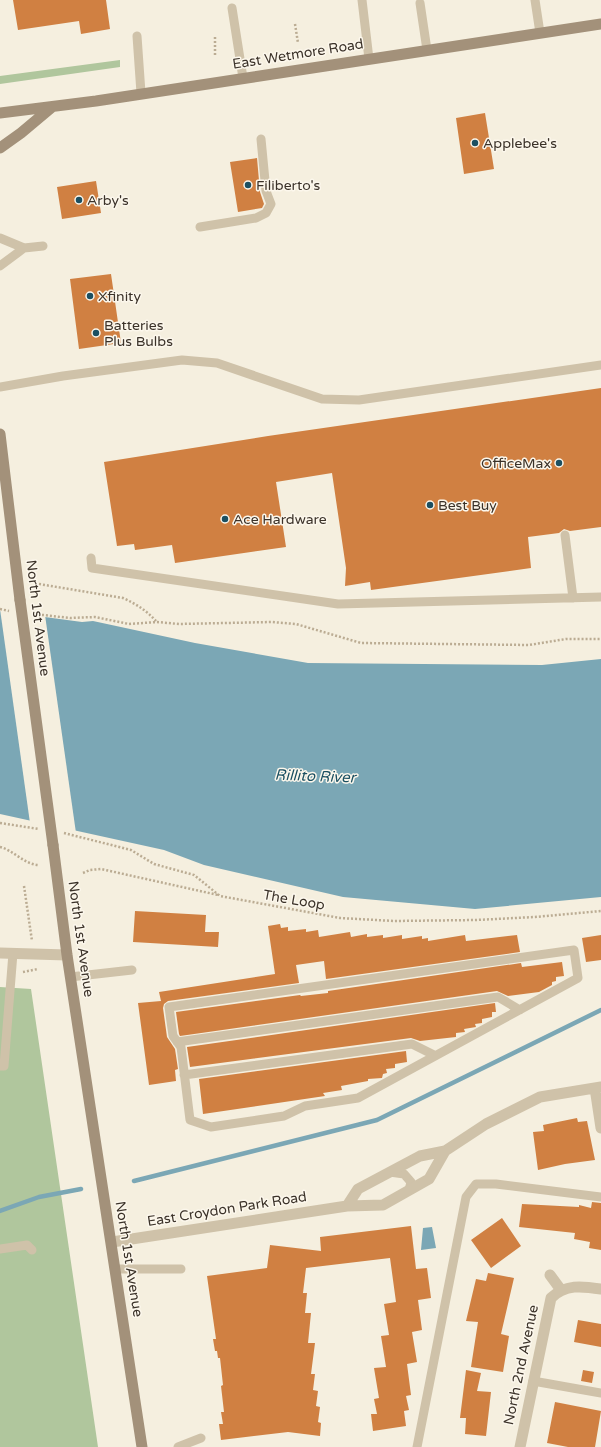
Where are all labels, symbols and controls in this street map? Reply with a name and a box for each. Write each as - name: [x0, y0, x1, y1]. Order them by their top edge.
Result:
- street label: East Wetmore Road: [231, 35, 365, 73]
- place label: Applebee's: [483, 135, 557, 152]
- marker: Applebee's: [470, 138, 480, 148]
- place label: Filiberto's: [256, 177, 321, 194]
- marker: Filiberto's: [243, 180, 253, 190]
- place label: Arby's: [87, 192, 129, 209]
- marker: Arby's: [74, 195, 84, 205]
- place label: Xfinity: [98, 288, 141, 305]
- marker: Xfinity: [85, 291, 95, 301]
- place label: Batteries Plus Bulbs: [104, 317, 173, 350]
- marker: Batteries Plus Bulbs: [91, 328, 101, 338]
- place label: OfficeMax: [481, 455, 551, 472]
- marker: OfficeMax: [554, 458, 564, 468]
- place label: Best Buy: [438, 497, 497, 514]
- marker: Best Buy: [425, 500, 435, 510]
- place label: Ace Hardware: [233, 511, 327, 528]
- marker: Ace Hardware: [220, 514, 230, 524]
- street label: North 1st Avenue: [22, 559, 54, 677]
- water label: Rillito River: [274, 766, 358, 786]
- street label: North 1st Avenue: [64, 880, 98, 998]
- street label: The Loop: [262, 886, 326, 914]
- street label: East Croydon Park Road: [146, 1188, 308, 1230]
- street label: North 1st Avenue: [111, 1200, 147, 1318]
- street label: North 2nd Avenue: [500, 1303, 542, 1427]

